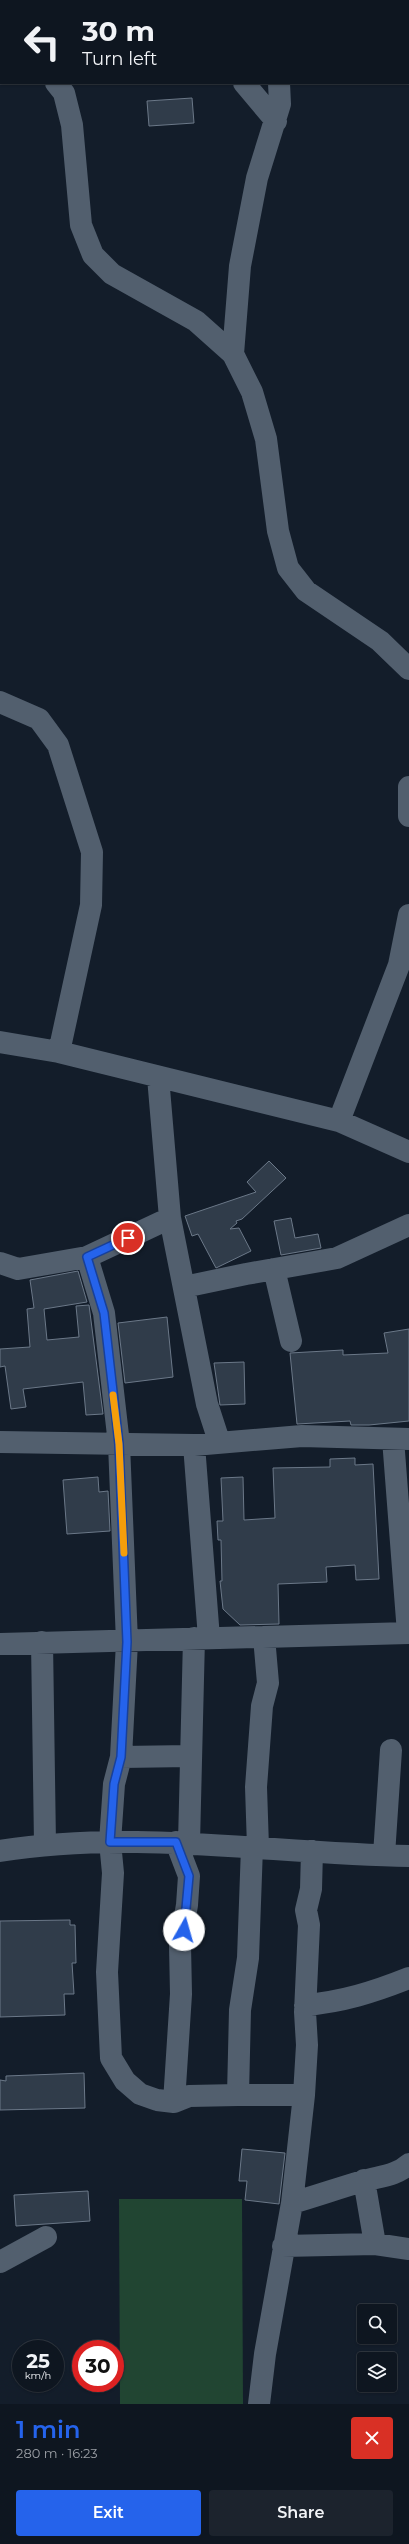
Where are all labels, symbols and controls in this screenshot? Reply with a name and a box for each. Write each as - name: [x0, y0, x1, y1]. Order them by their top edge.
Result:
- text: 30 m: [82, 14, 155, 48]
- icon: left: [16, 16, 68, 68]
- text: Turn left: [82, 48, 157, 70]
- pin: [111, 1221, 145, 1255]
- icon: arrive: [117, 1227, 139, 1249]
- position arrow: [163, 1909, 205, 1951]
- map controls: [357, 2304, 397, 2392]
- button: search: [357, 2304, 397, 2344]
- speed limit sign: 30: [72, 2340, 124, 2392]
- text: 25: [26, 2349, 50, 2373]
- button: layers: [357, 2352, 397, 2392]
- text: km/h: [25, 2369, 51, 2382]
- text: 1 min: [16, 2415, 80, 2444]
- button: close: [351, 2417, 393, 2459]
- text: 280 m · 16:23: [16, 2445, 98, 2461]
- button: Exit: [16, 2490, 201, 2536]
- button: Share: [209, 2490, 393, 2536]

